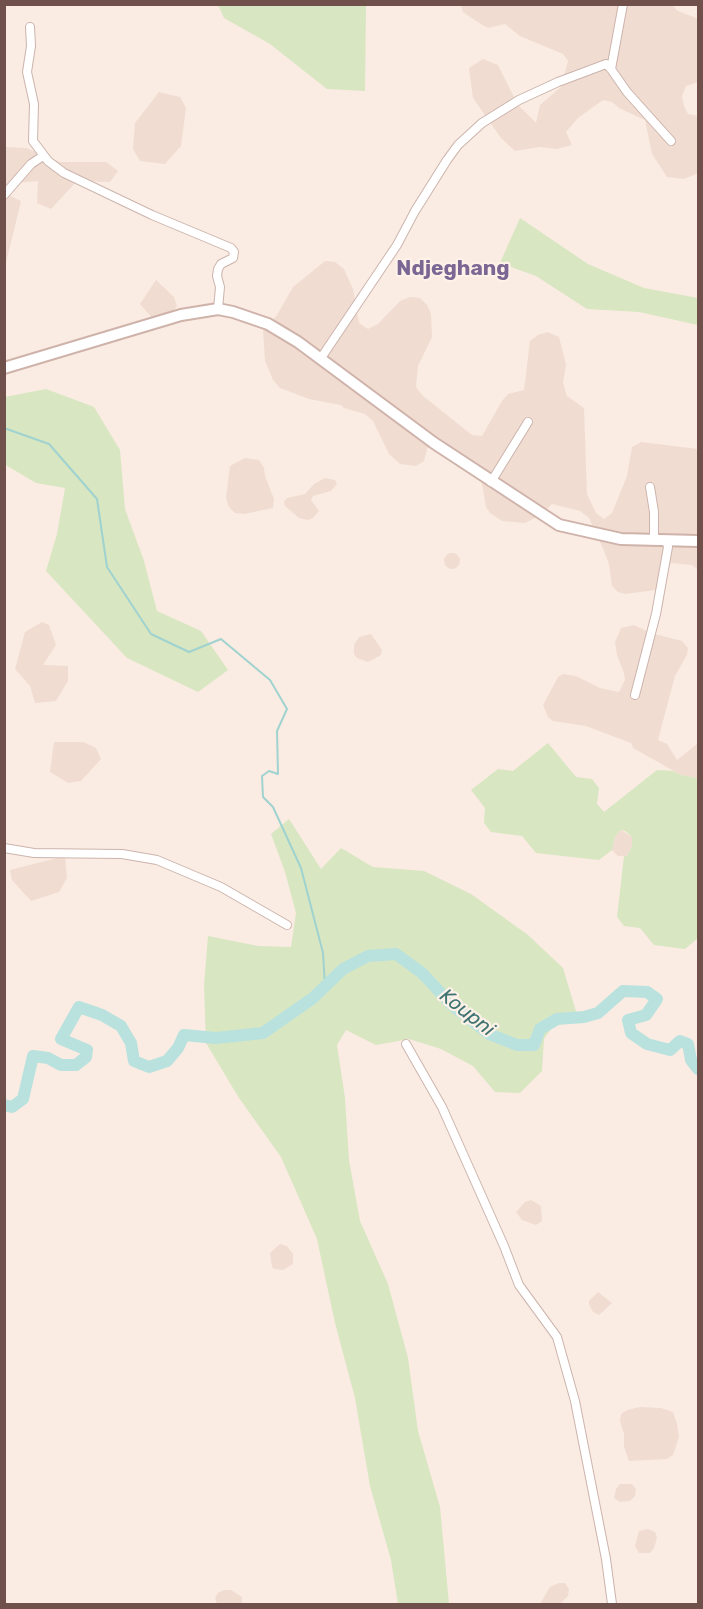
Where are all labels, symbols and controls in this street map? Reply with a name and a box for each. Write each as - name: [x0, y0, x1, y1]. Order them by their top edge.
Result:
- district label: Ndjeghang: [396, 256, 510, 282]
- water label: Koupni: [435, 984, 499, 1042]

